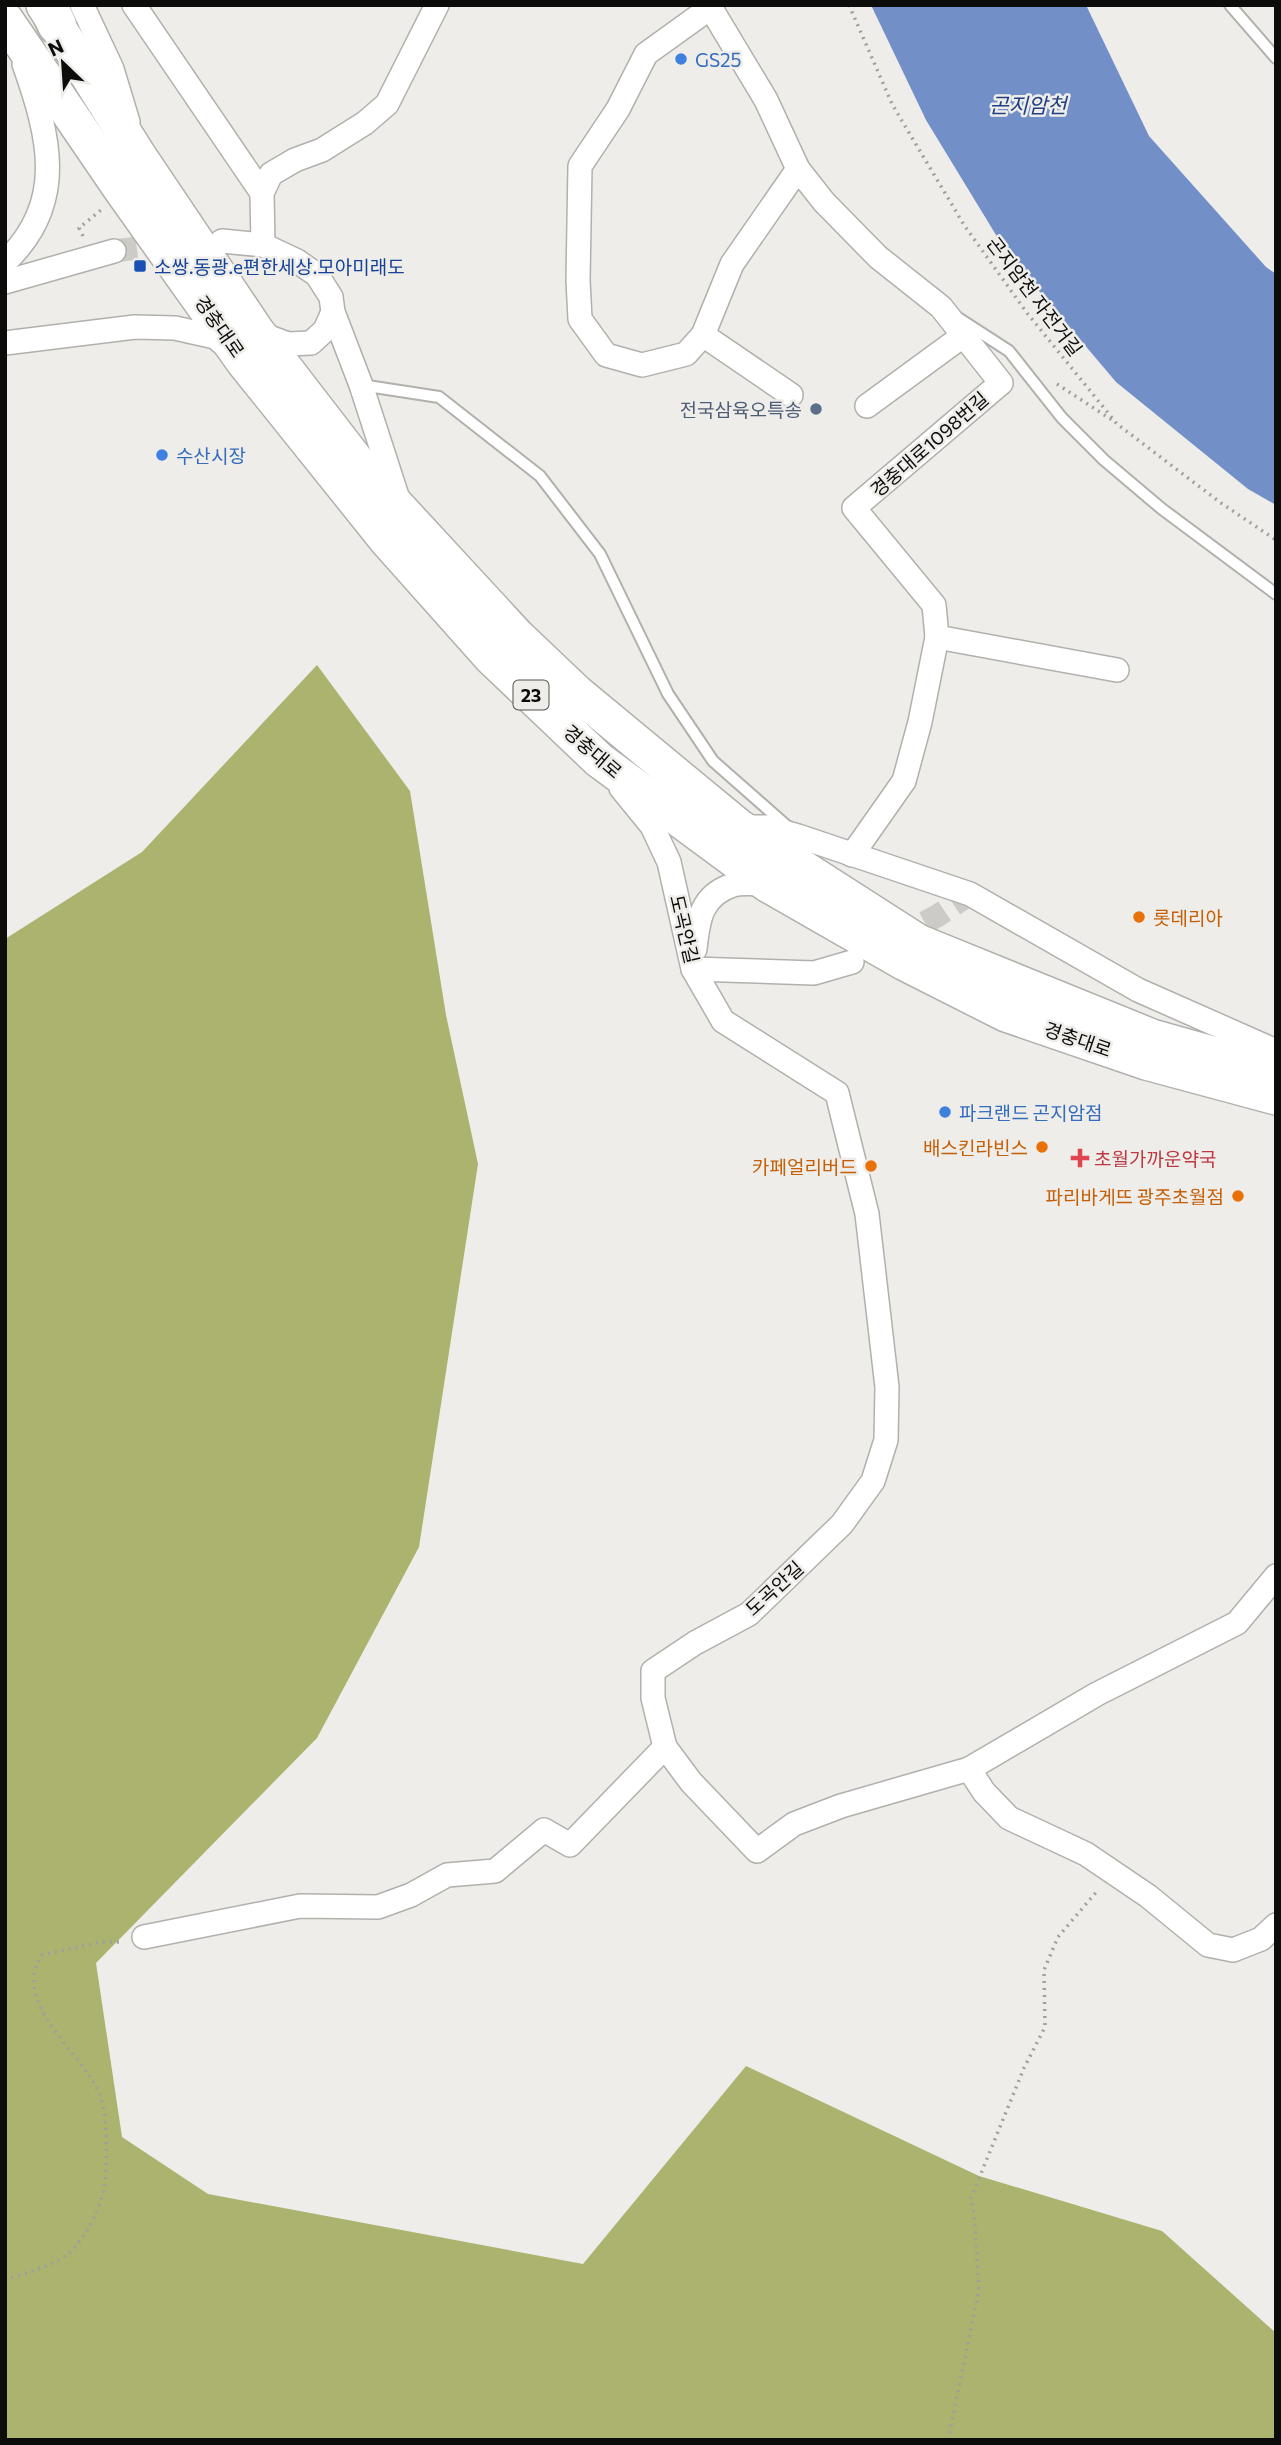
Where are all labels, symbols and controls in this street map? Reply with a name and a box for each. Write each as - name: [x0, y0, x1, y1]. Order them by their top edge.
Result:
- north arrow: [28, 28, 98, 98]
- text: N: [44, 34, 67, 61]
- place label: GS25: [695, 48, 742, 71]
- marker: GS25: [673, 51, 689, 67]
- water label: 곤지암천: [989, 92, 1069, 117]
- street label: 곤지암천 자전거길: [983, 232, 1087, 360]
- place label: 소쌍.동광.e편한세상.모아미래도: [154, 255, 405, 278]
- marker: 소쌍.동광.e편한세상.모아미래도: [132, 258, 148, 274]
- street label: 경충대로: [191, 291, 249, 361]
- street label: 경충대로1098번길: [865, 387, 993, 501]
- place label: 전국삼육오특송: [680, 398, 802, 421]
- marker: 전국삼육오특송: [808, 401, 824, 417]
- place label: 수산시장: [176, 444, 246, 467]
- marker: 수산시장: [154, 447, 170, 463]
- road number: 23: [514, 680, 548, 710]
- street label: 경충대로: [559, 719, 627, 783]
- street label: 도곡안길: [666, 892, 704, 966]
- place label: 롯데리아: [1153, 906, 1223, 929]
- marker: 롯데리아: [1131, 909, 1147, 925]
- street label: 경충대로: [1041, 1017, 1115, 1061]
- place label: 파크랜드 곤지암점: [959, 1101, 1102, 1124]
- marker: 파크랜드 곤지암점: [937, 1104, 953, 1120]
- place label: 배스킨라빈스: [923, 1136, 1028, 1159]
- marker: 배스킨라빈스: [1034, 1139, 1050, 1155]
- place label: 초월가까운약국: [1094, 1147, 1216, 1170]
- marker: 초월가까운약국: [1072, 1150, 1088, 1166]
- place label: 카페얼리버드: [752, 1155, 857, 1178]
- marker: 카페얼리버드: [863, 1158, 879, 1174]
- place label: 파리바게뜨 광주초월점: [1046, 1185, 1224, 1208]
- marker: 파리바게뜨 광주초월점: [1230, 1188, 1246, 1204]
- street label: 도곡안길: [740, 1556, 808, 1620]

